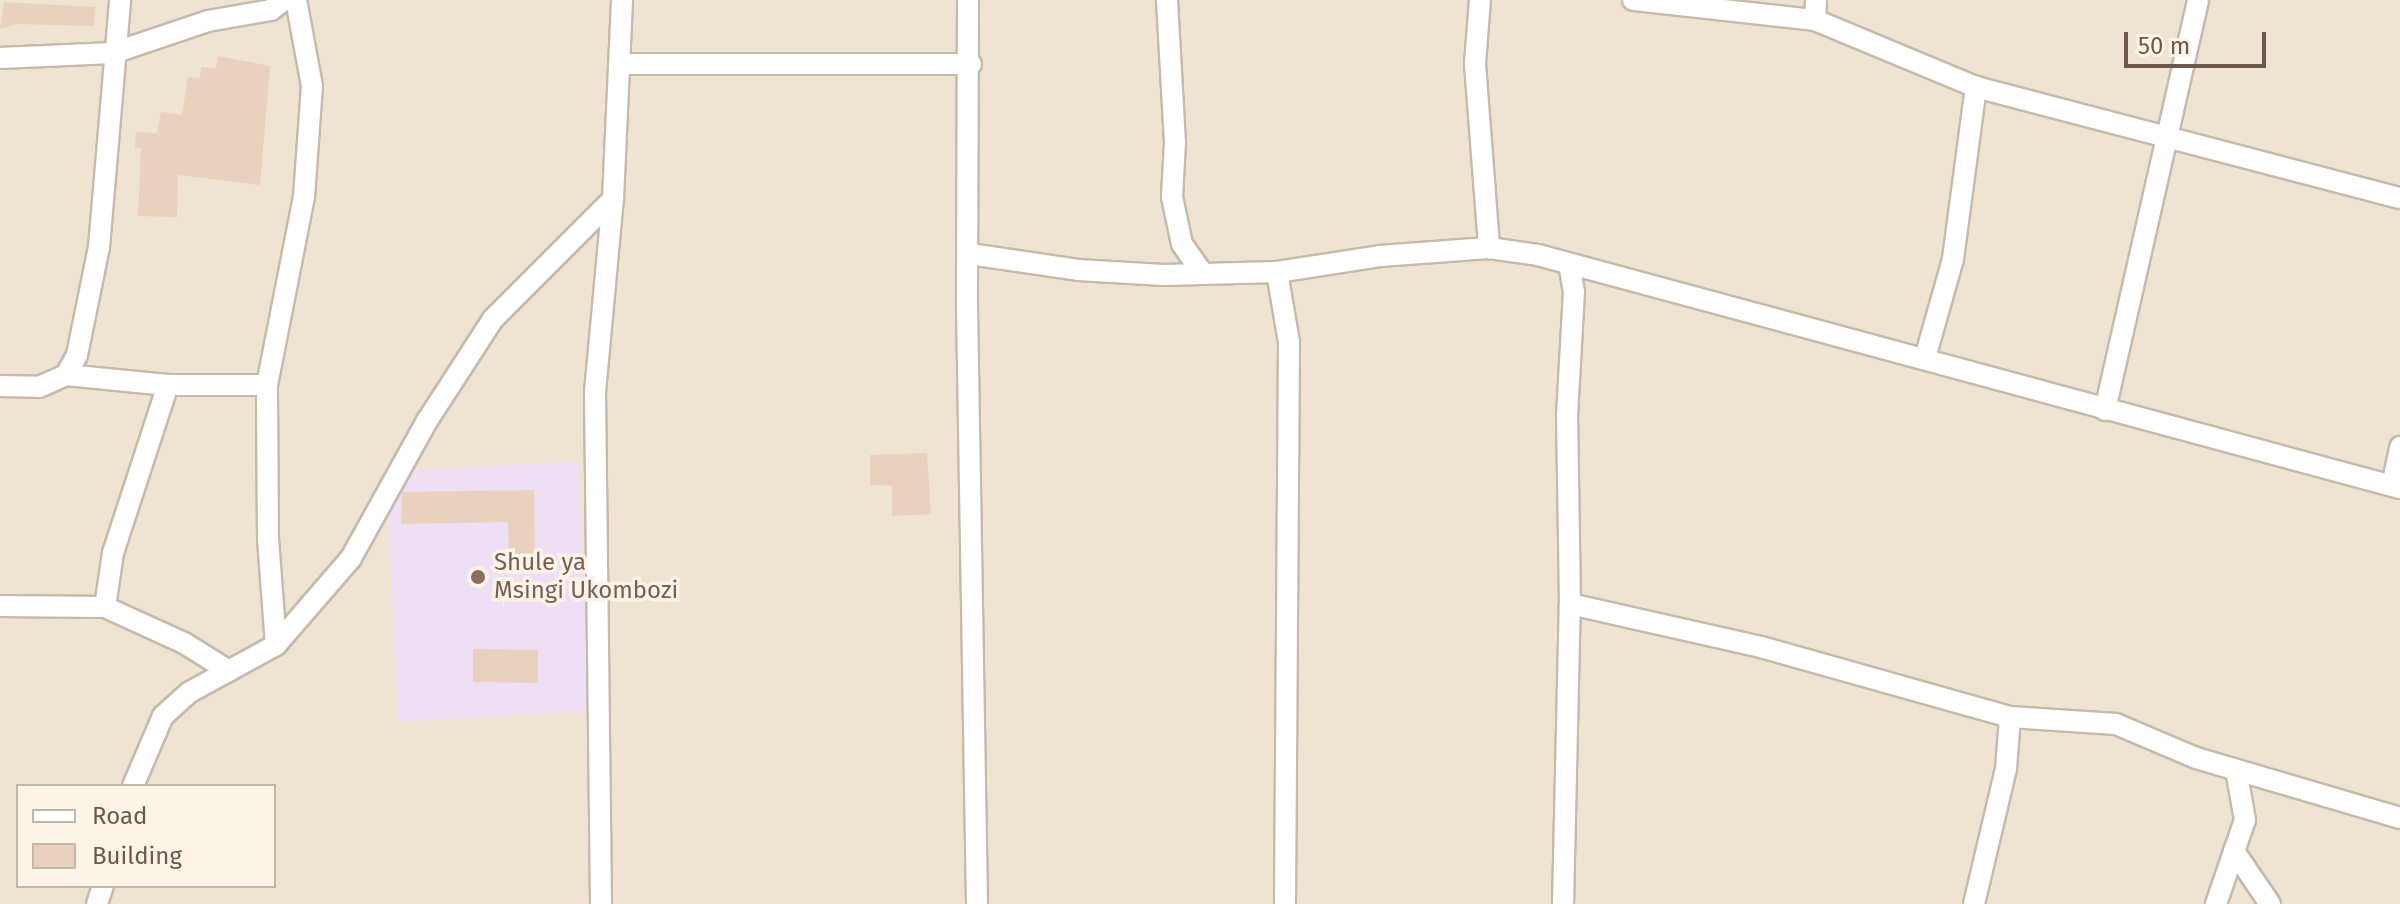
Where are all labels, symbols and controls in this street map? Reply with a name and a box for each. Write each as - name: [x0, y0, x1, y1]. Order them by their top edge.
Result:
- scale bar: [2128, 16, 2270, 66]
- text: 50 m: [2138, 32, 2190, 60]
- place label: Shule ya Msingi Ukombozi: [494, 549, 678, 605]
- marker: Shule ya Msingi Ukombozi: [469, 568, 487, 586]
- legend: [16, 784, 276, 888]
- text: Road: [92, 802, 147, 830]
- text: Building: [92, 842, 182, 870]

